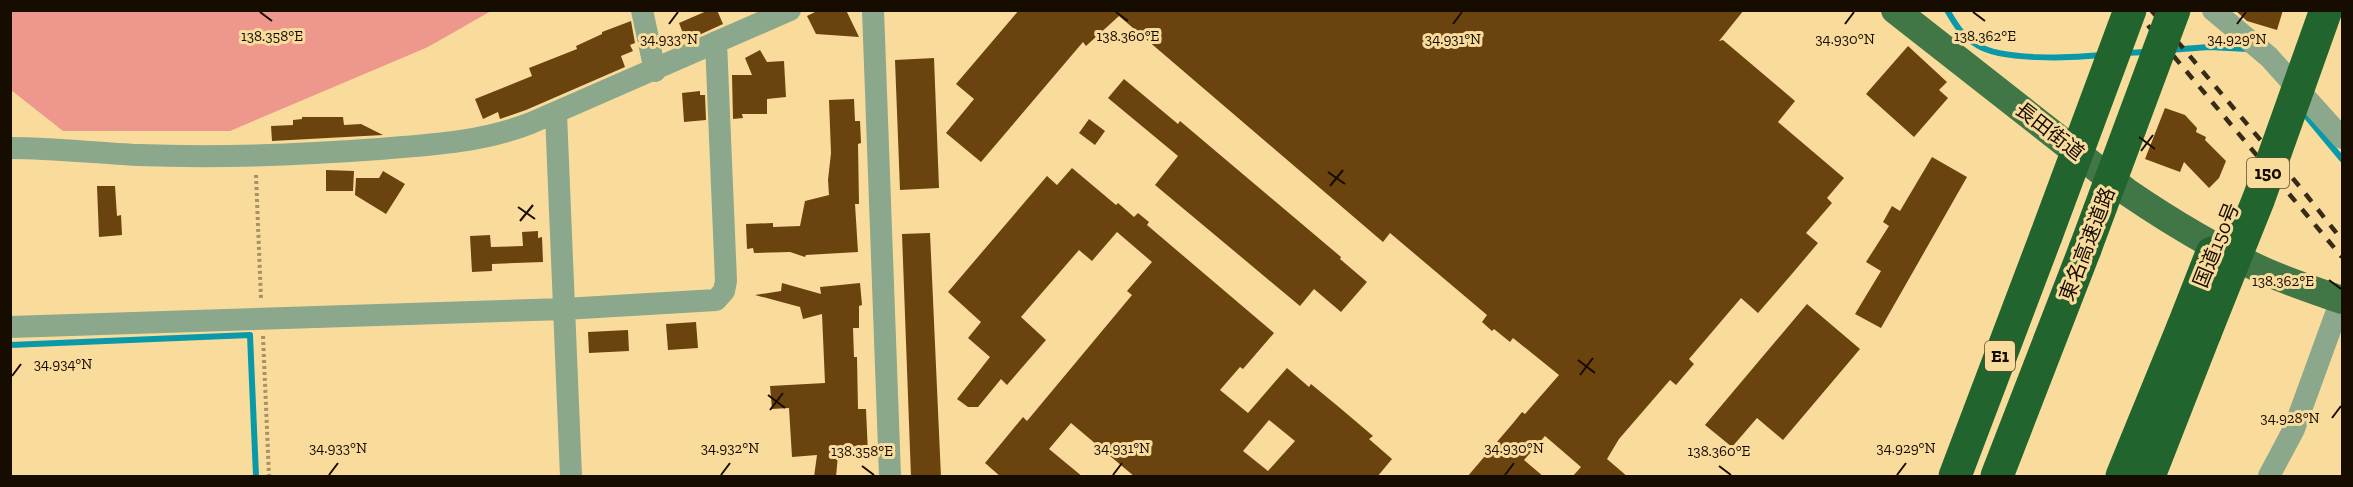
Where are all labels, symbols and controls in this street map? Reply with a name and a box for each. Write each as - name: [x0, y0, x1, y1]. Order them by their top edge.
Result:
- text: 138.358°E: [241, 27, 303, 45]
- text: 138.360°E: [1097, 27, 1160, 45]
- text: 138.362°E: [1954, 27, 2016, 45]
- text: 34.933°N: [640, 30, 698, 48]
- text: 34.931°N: [1425, 30, 1481, 48]
- text: 34.930°N: [1815, 30, 1875, 48]
- text: 34.929°N: [2207, 30, 2267, 48]
- street label: 長田街道: [2011, 97, 2089, 165]
- road number: 150: [2247, 158, 2289, 188]
- street label: 東名高速道路: [2054, 184, 2120, 304]
- street label: 国道150号: [2188, 199, 2244, 291]
- text: 138.362°E: [2252, 272, 2314, 290]
- road number: E1: [1985, 341, 2015, 371]
- text: 34.934°N: [34, 355, 92, 373]
- text: 34.928°N: [2260, 409, 2320, 427]
- text: 34.933°N: [309, 439, 367, 457]
- text: 34.932°N: [701, 439, 759, 457]
- text: 34.931°N: [1094, 439, 1150, 457]
- text: 34.930°N: [1484, 439, 1544, 457]
- text: 34.929°N: [1876, 439, 1936, 457]
- text: 138.358°E: [831, 442, 893, 460]
- text: 138.360°E: [1688, 442, 1751, 460]

